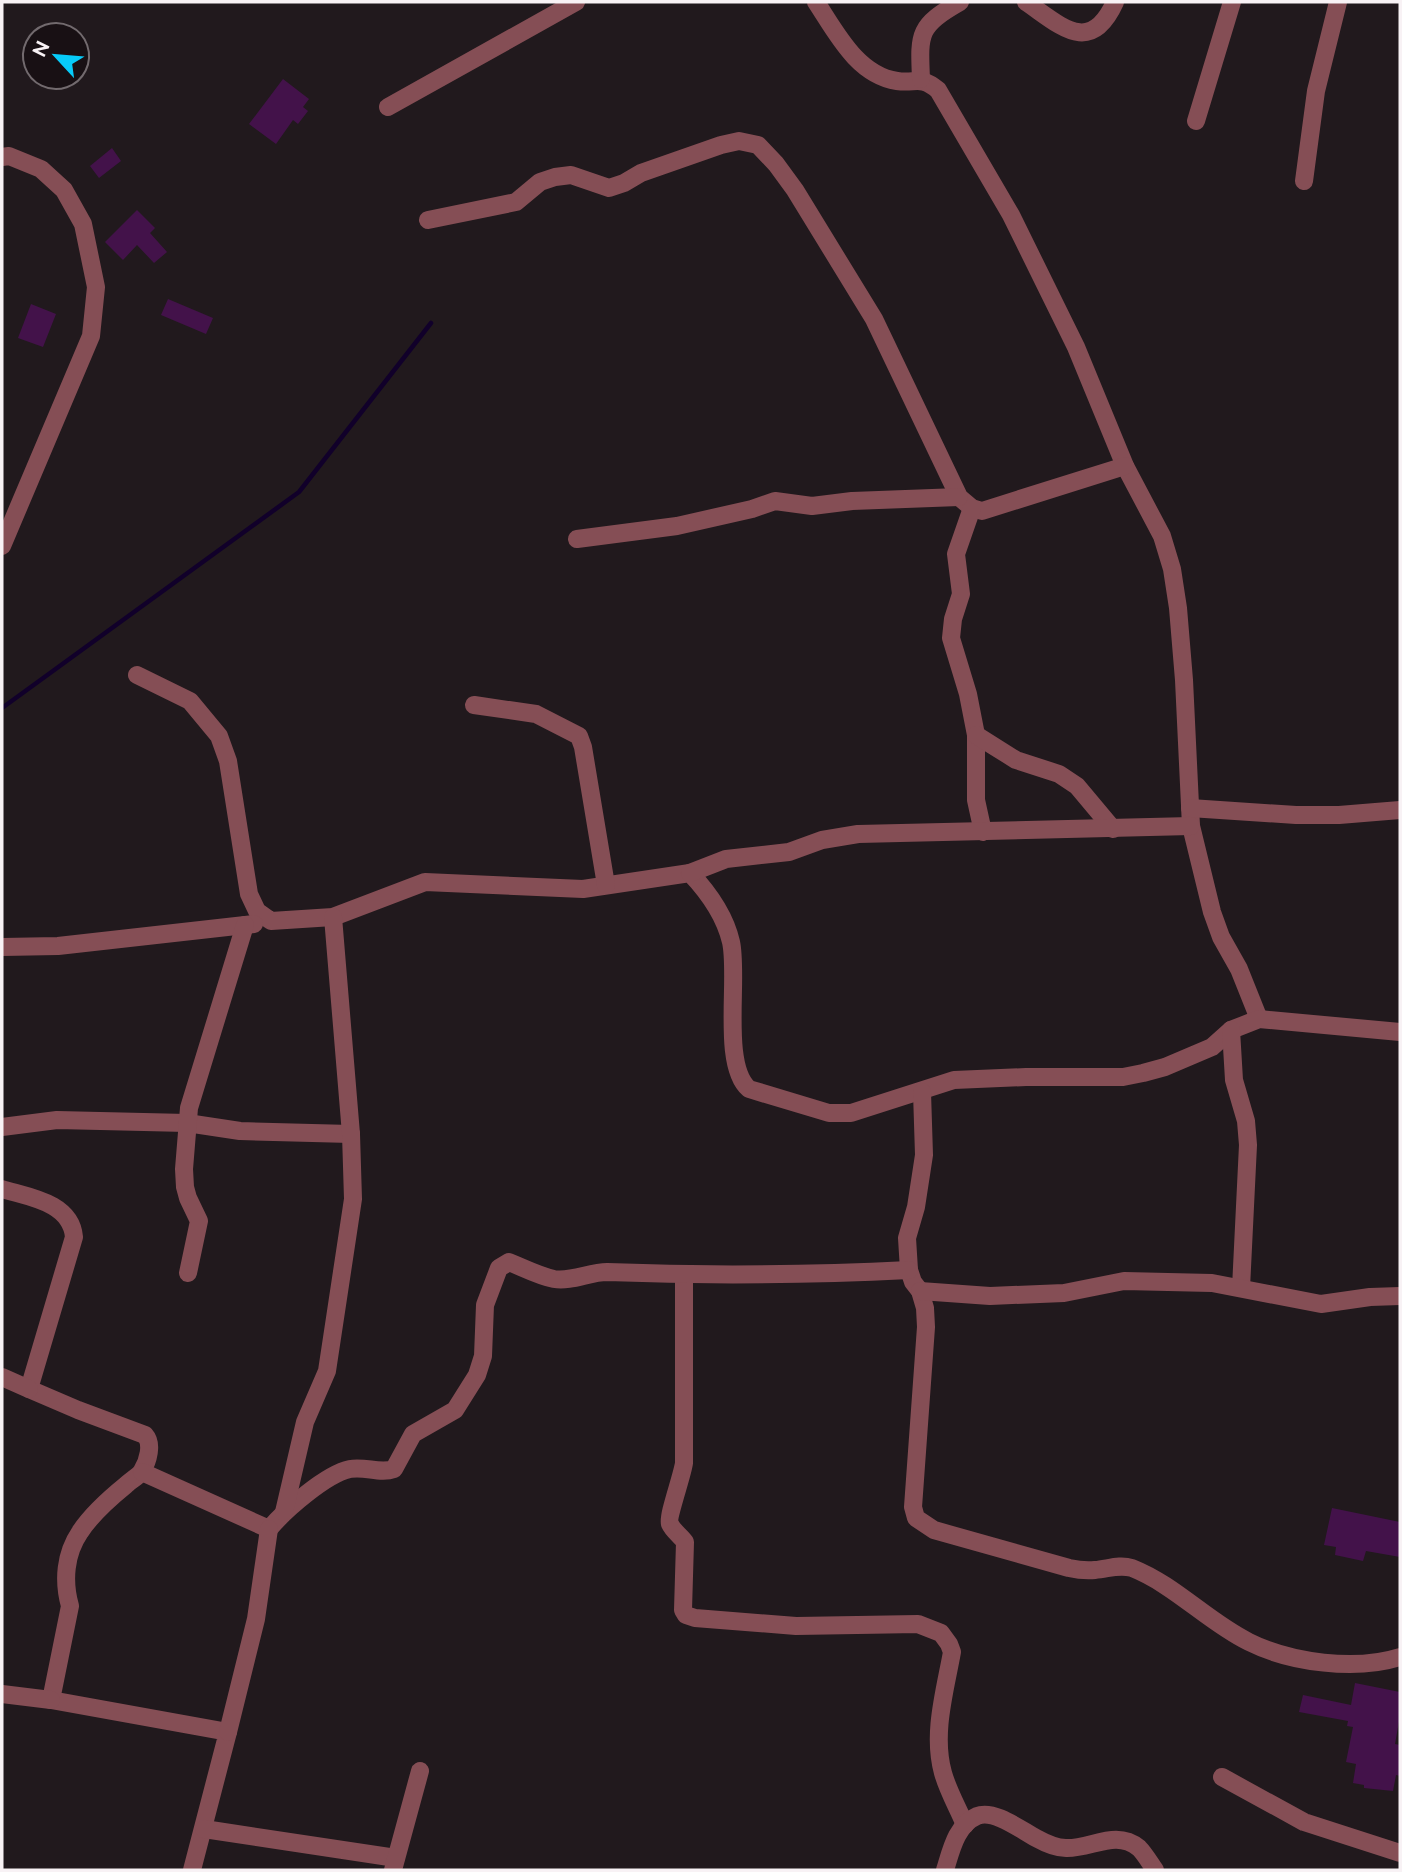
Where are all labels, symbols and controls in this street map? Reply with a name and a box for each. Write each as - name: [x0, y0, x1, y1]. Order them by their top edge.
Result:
- north arrow: [21, 21, 91, 91]
- text: N: [28, 37, 54, 60]

